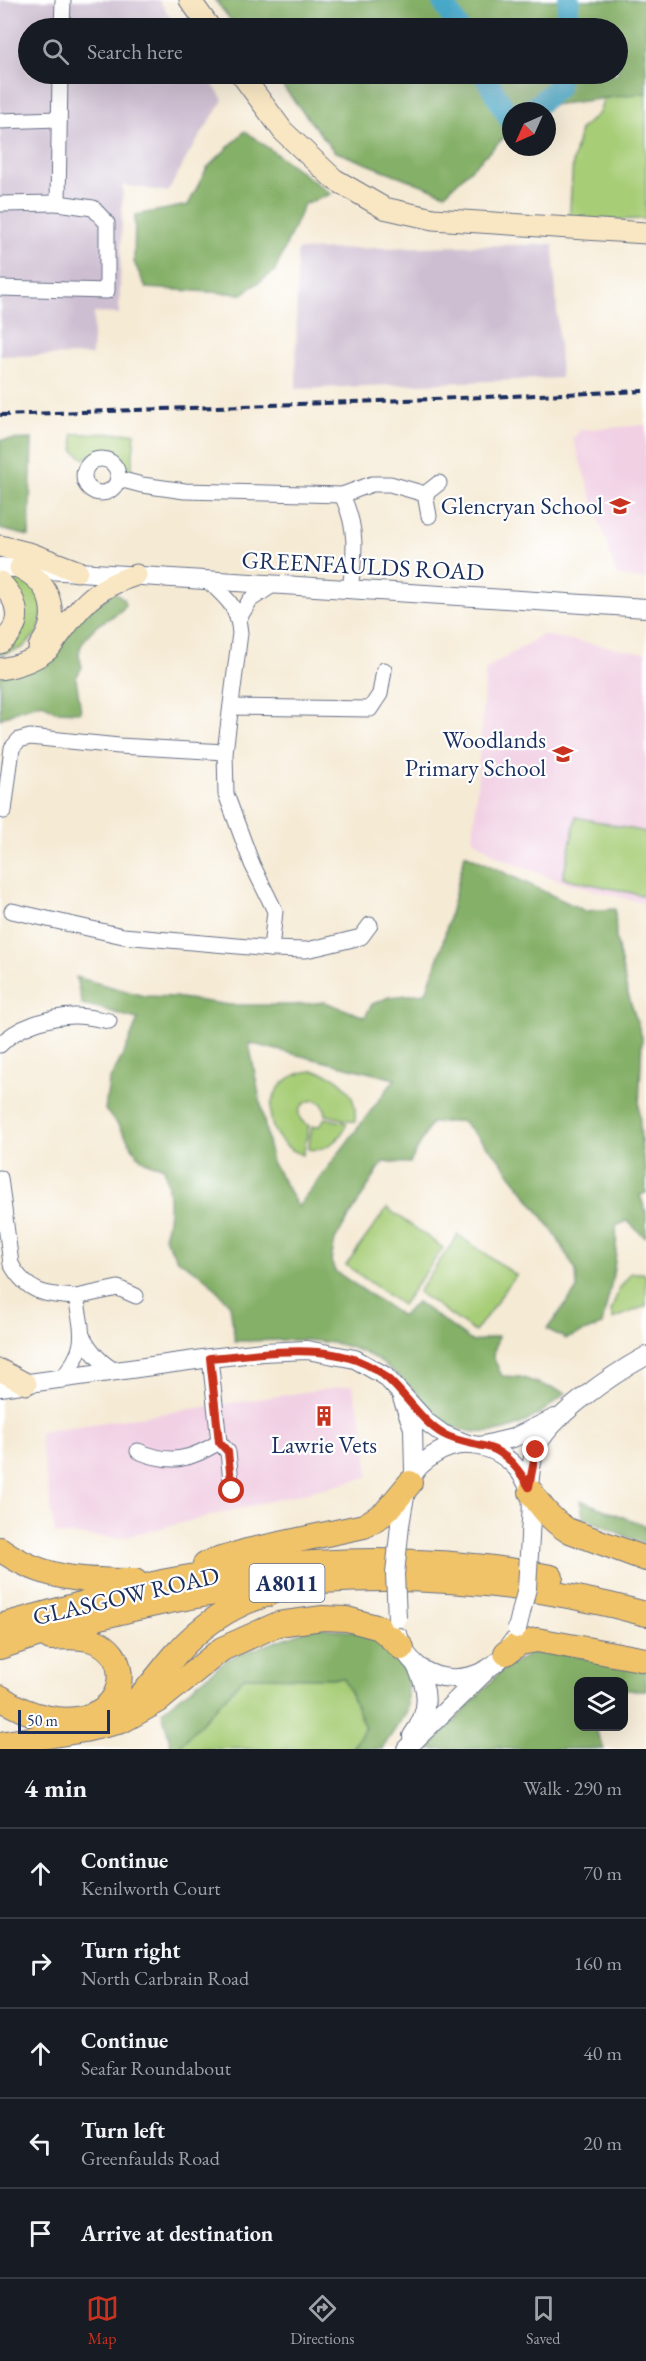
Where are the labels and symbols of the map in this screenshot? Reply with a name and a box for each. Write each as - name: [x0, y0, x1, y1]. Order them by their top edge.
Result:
- north arrow: [502, 102, 556, 156]
- place label: Glencryan School: [441, 490, 603, 521]
- school or university icon: Glencryan School: [608, 494, 632, 518]
- street label: GREENFAULDS ROAD: [241, 544, 485, 587]
- place label: Woodlands Primary School: [405, 724, 546, 783]
- school or university icon: Woodlands Primary School: [551, 742, 575, 766]
- building icon: Lawrie Vets: [312, 1404, 336, 1428]
- place label: Lawrie Vets: [271, 1429, 377, 1460]
- route end: [522, 1436, 548, 1462]
- route start: [218, 1477, 244, 1503]
- street label: GLASGOW ROAD: [30, 1559, 222, 1632]
- road number: A8011: [250, 1564, 324, 1602]
- scale bar: [18, 1707, 110, 1734]

